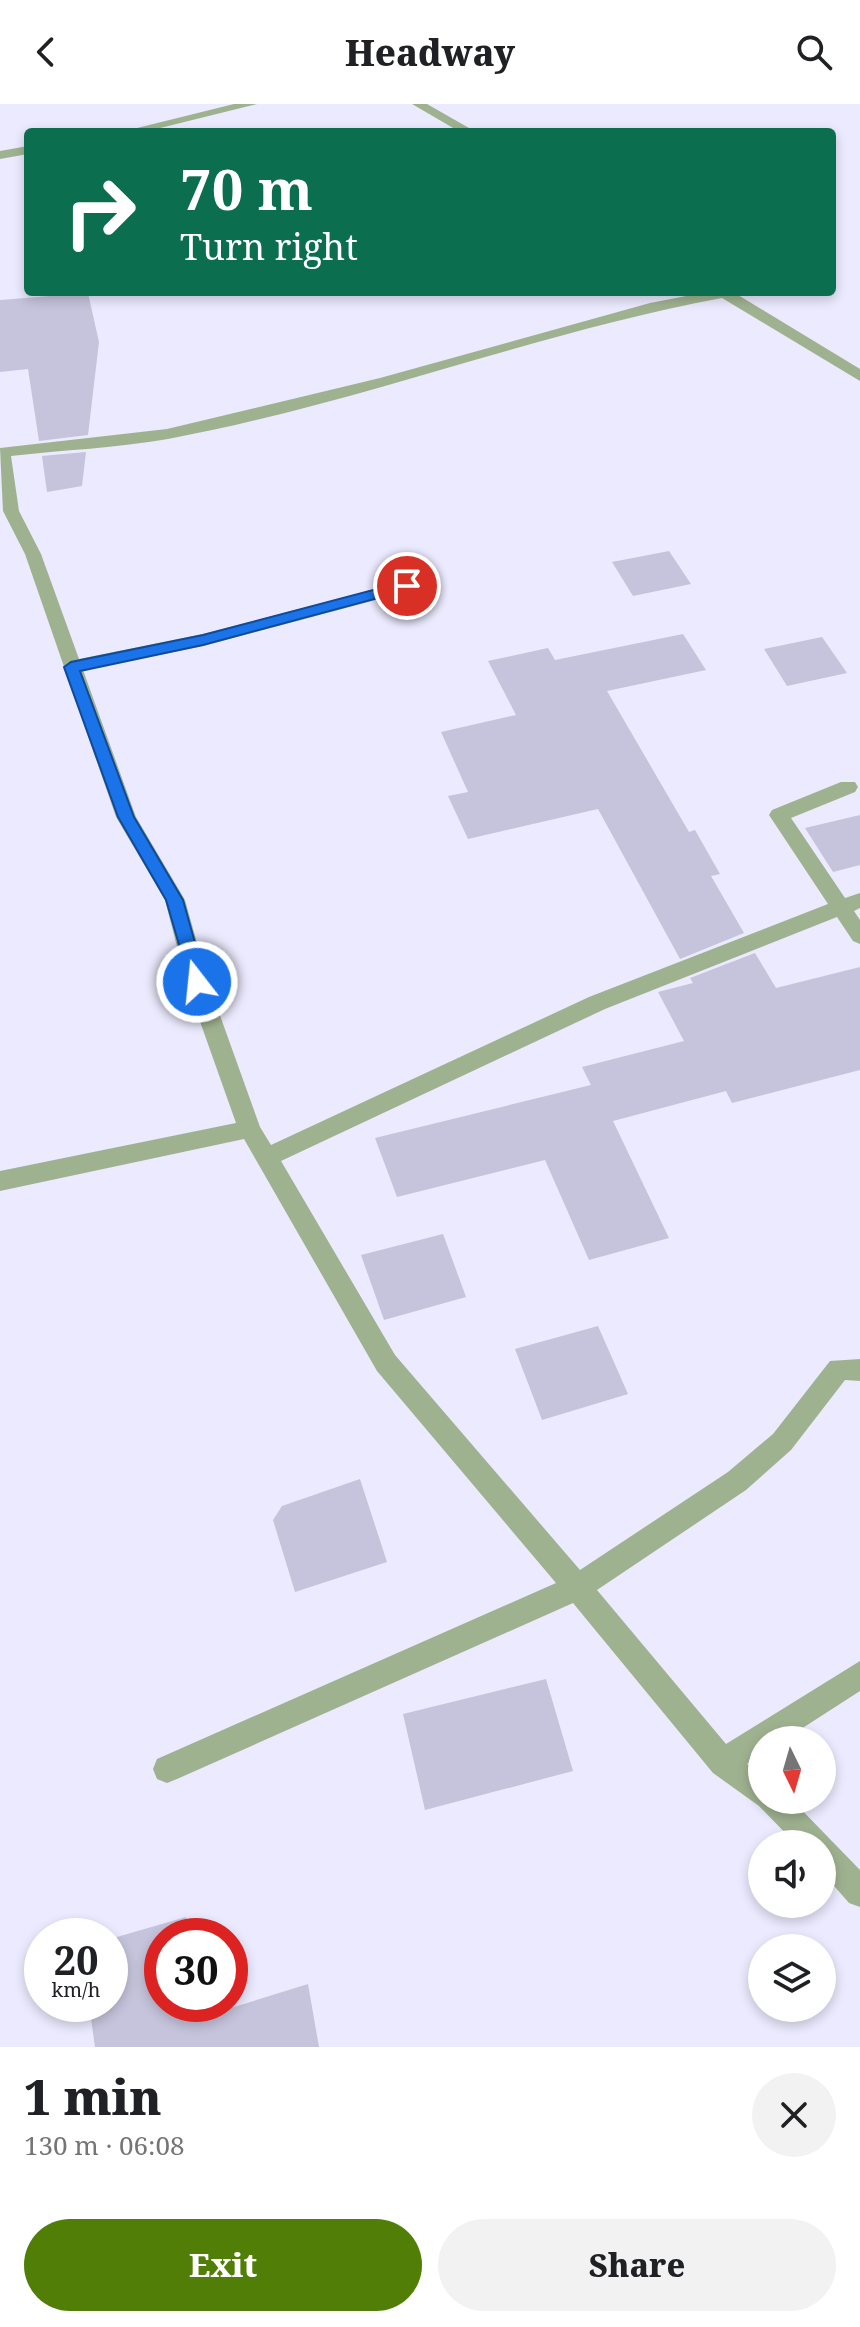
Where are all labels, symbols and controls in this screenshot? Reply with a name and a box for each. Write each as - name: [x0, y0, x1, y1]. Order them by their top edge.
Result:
- text: Headway: [345, 28, 515, 77]
- icon: back: [24, 30, 68, 74]
- icon: search: [792, 30, 836, 74]
- text: 70 m: [180, 150, 313, 226]
- icon: right: [48, 160, 152, 264]
- text: Turn right: [180, 222, 358, 271]
- pin: [373, 552, 441, 620]
- icon: arrive: [385, 564, 429, 608]
- position arrow: [155, 940, 239, 1024]
- north arrow: [748, 1726, 836, 1814]
- map controls: [748, 1726, 836, 2022]
- button: sound: [748, 1830, 836, 1918]
- speed limit sign: 30: [144, 1918, 248, 2022]
- text: 20: [53, 1932, 99, 1987]
- button: layers: [748, 1934, 836, 2022]
- text: km/h: [51, 1976, 101, 2003]
- text: 1 min: [24, 2064, 162, 2129]
- button: close: [752, 2073, 836, 2157]
- text: 130 m · 06:08: [24, 2127, 185, 2163]
- button: Exit: [24, 2219, 422, 2311]
- button: Share: [438, 2219, 836, 2311]

